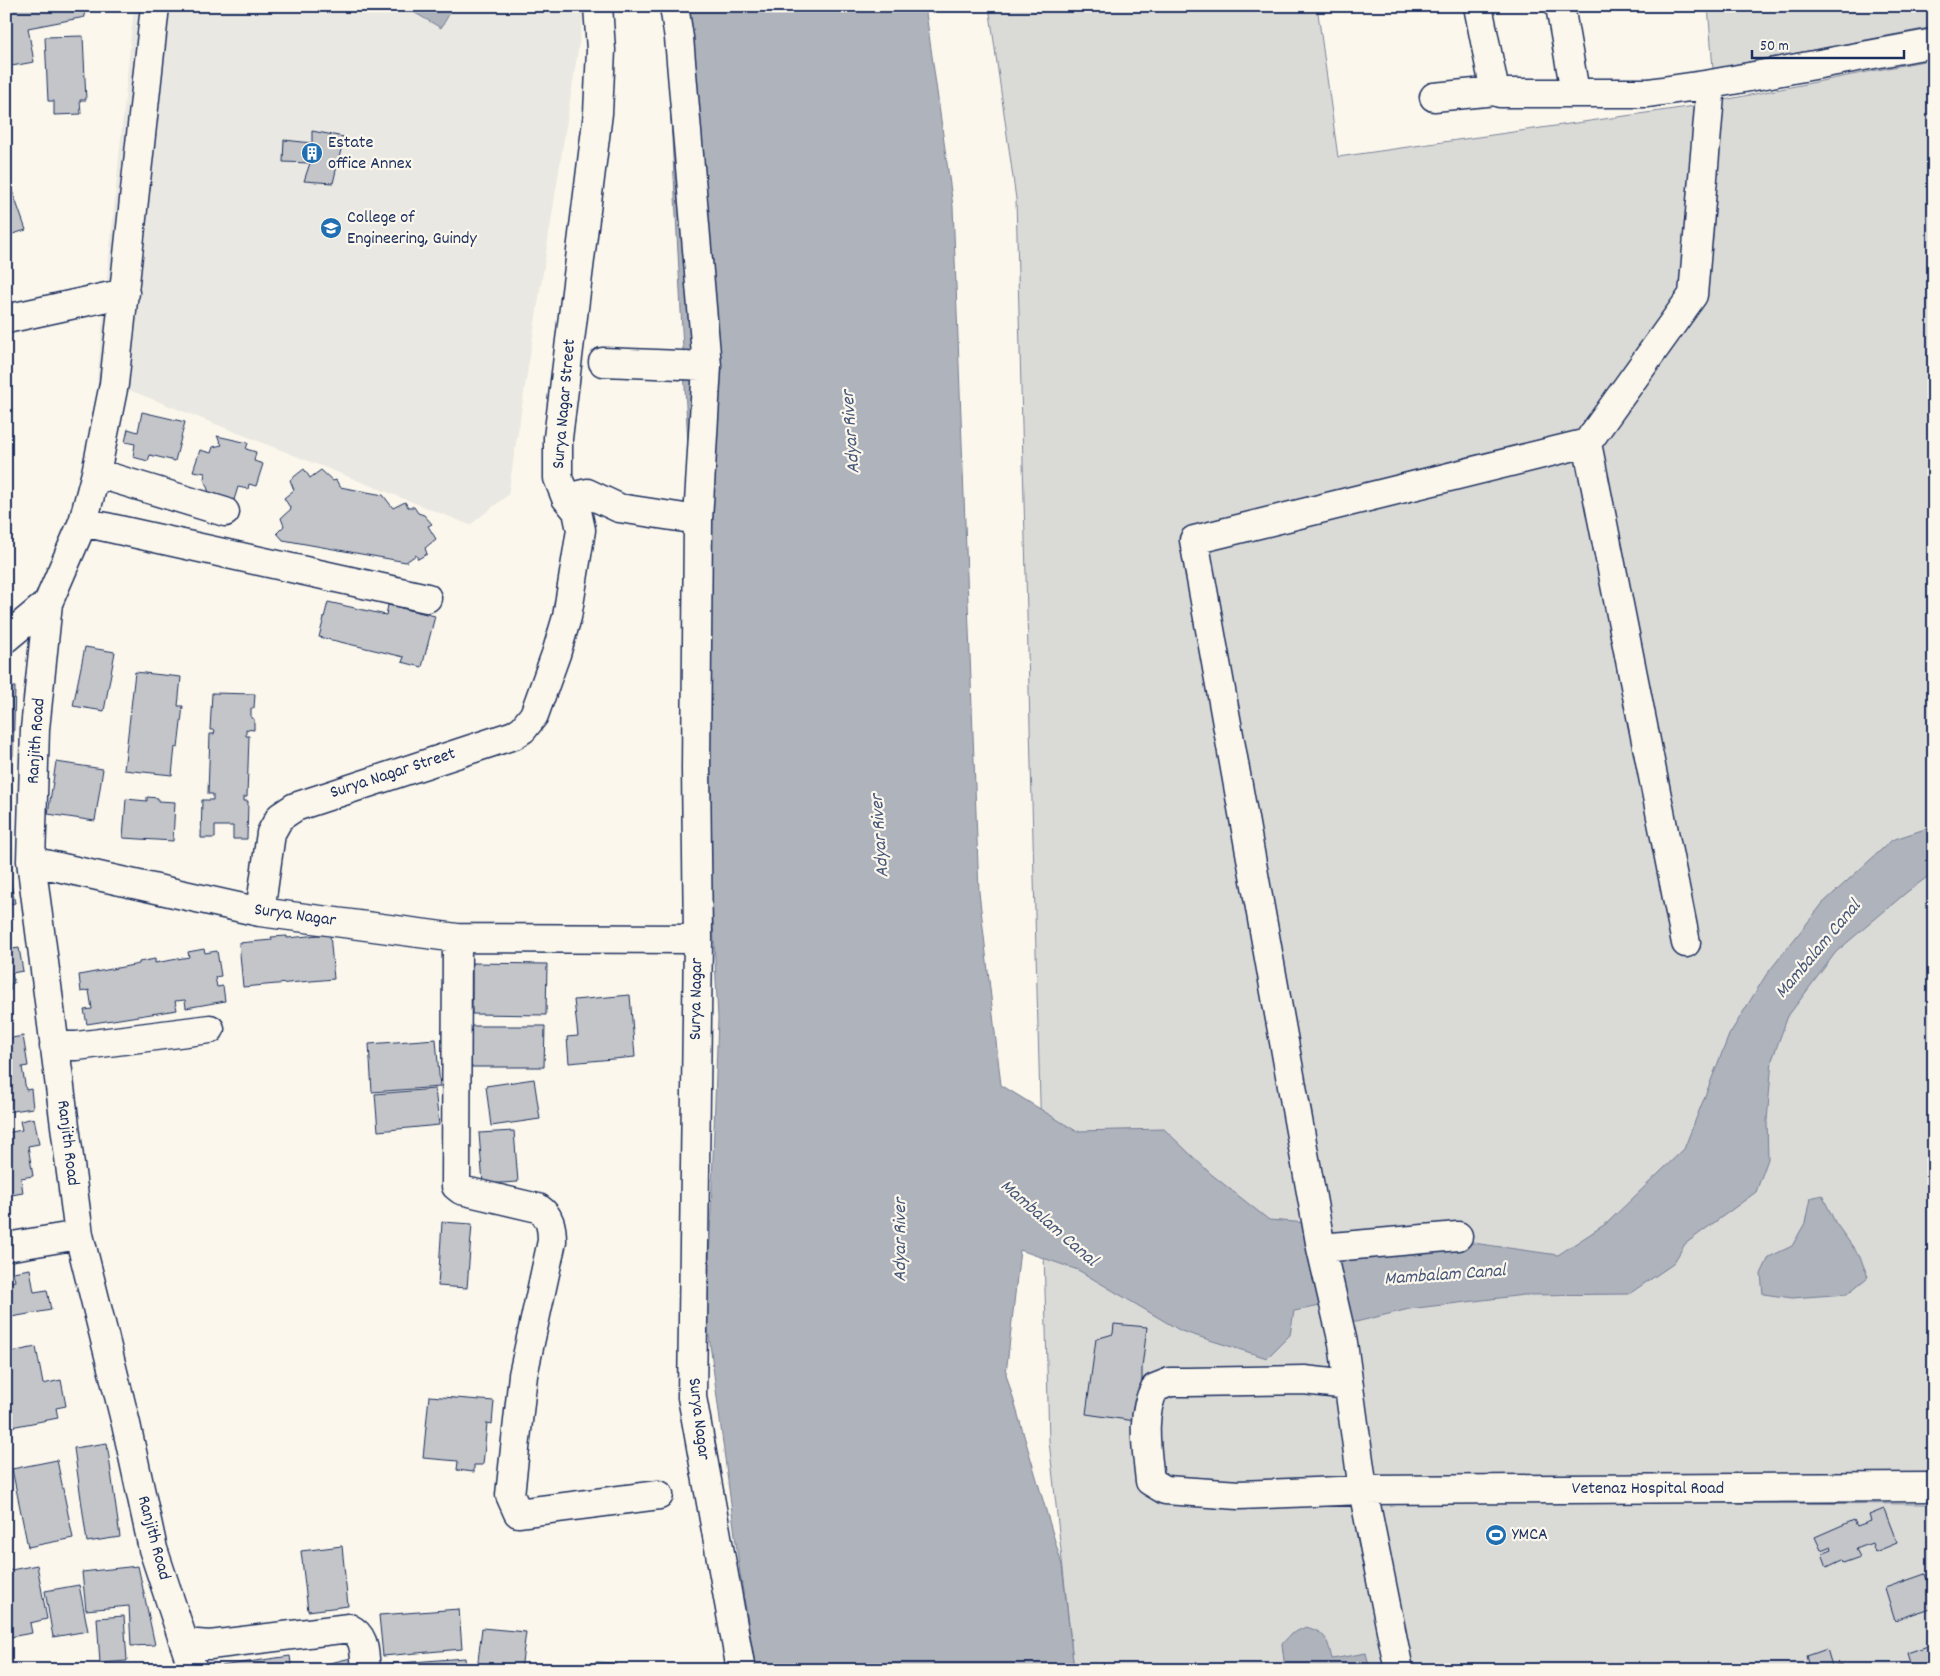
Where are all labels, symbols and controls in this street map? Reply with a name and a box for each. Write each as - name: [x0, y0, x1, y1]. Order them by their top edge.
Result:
- scale bar: [1752, 28, 1905, 60]
- text: 50 m: [1760, 36, 1789, 58]
- place label: Estate office Annex: [328, 131, 412, 177]
- building icon: Estate office Annex: [300, 141, 324, 165]
- place label: College of Engineering, Guindy: [347, 206, 477, 252]
- school or university icon: College of Engineering, Guindy: [319, 216, 343, 240]
- street label: Surya Nagar Street: [547, 338, 583, 470]
- water label: Adyar River: [835, 388, 868, 475]
- street label: Ranjith Road: [22, 697, 52, 785]
- street label: Surya Nagar Street: [327, 742, 459, 806]
- water label: Adyar River: [864, 792, 897, 879]
- water label: Mambalam Canal: [1770, 894, 1869, 1005]
- street label: Surya Nagar: [252, 898, 338, 934]
- street label: Surya Nagar: [684, 957, 710, 1041]
- street label: Ranjith Road: [49, 1099, 85, 1187]
- water label: Mambalam Canal: [993, 1174, 1104, 1275]
- water label: Adyar River: [888, 1196, 915, 1282]
- water label: Mambalam Canal: [1383, 1258, 1508, 1294]
- street label: Surya Nagar: [681, 1376, 715, 1462]
- street label: Vetenaz Hospital Road: [1572, 1477, 1724, 1502]
- street label: Ranjith Road: [130, 1493, 176, 1583]
- sports icon: YMCA: [1484, 1523, 1508, 1547]
- place label: YMCA: [1512, 1523, 1548, 1548]

